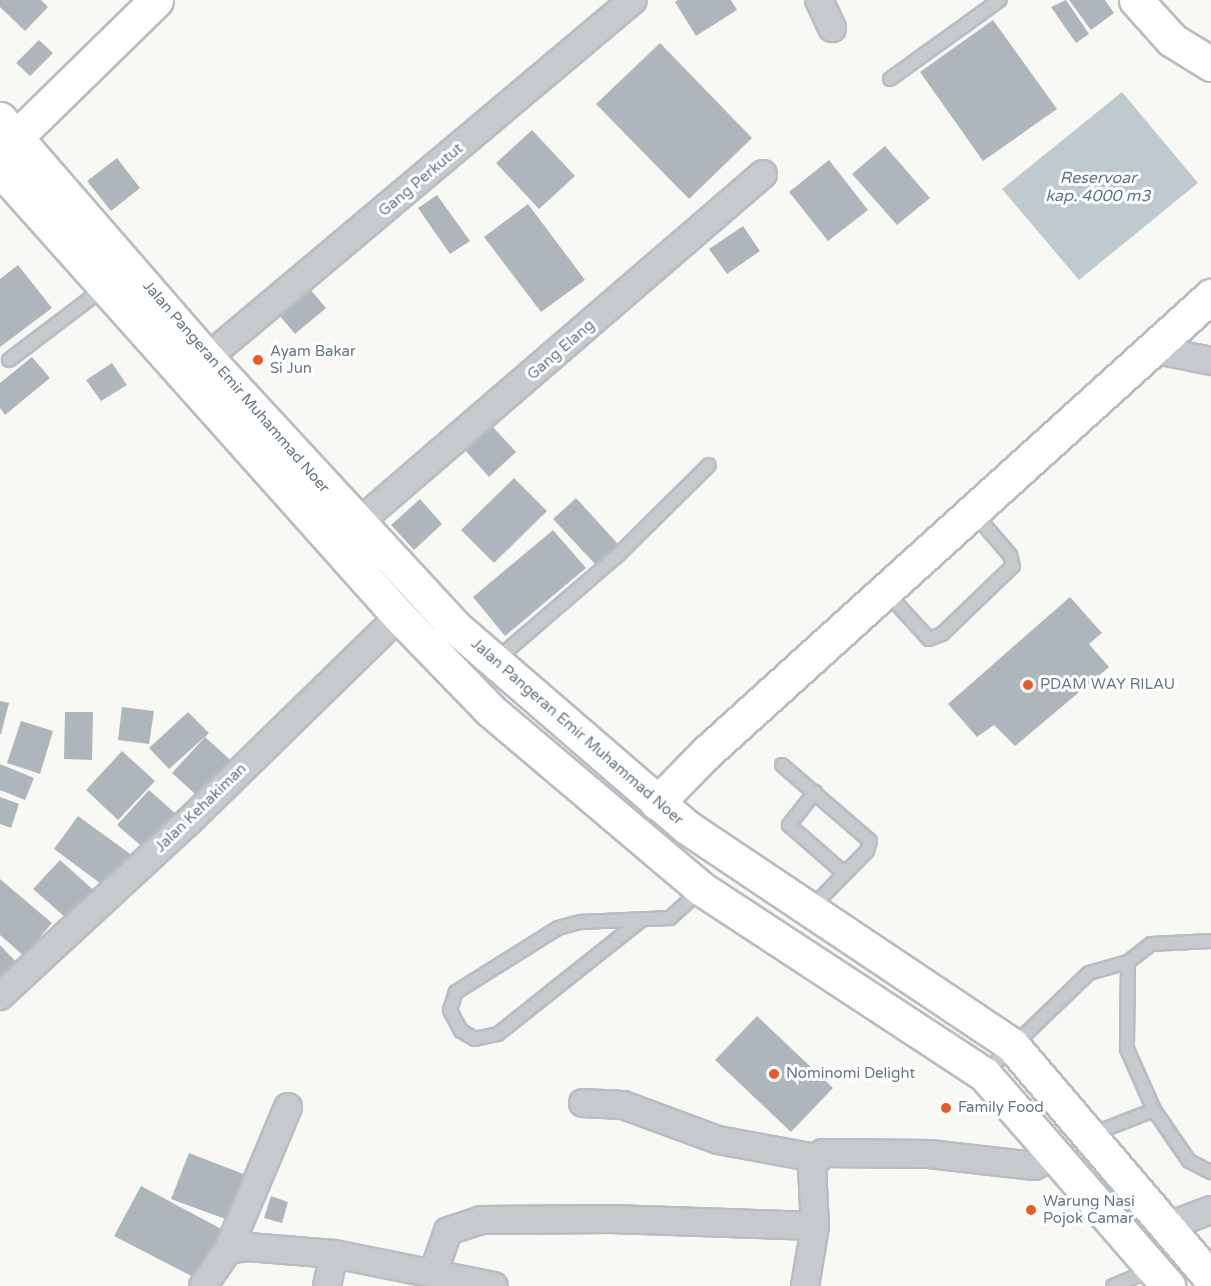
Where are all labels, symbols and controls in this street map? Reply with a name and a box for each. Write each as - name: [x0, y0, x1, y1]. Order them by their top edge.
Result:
- street label: Gang Perkutut: [375, 140, 467, 220]
- water label: Reservoar kap. 4000 m3: [1046, 168, 1150, 206]
- street label: Jalan Pangeran Emir Muhammad Noer: [139, 277, 333, 497]
- street label: Gang Elang: [524, 316, 598, 384]
- place label: Ayam Bakar Si Jun: [270, 342, 356, 377]
- marker: Ayam Bakar Si Jun: [251, 353, 265, 367]
- street label: Jalan Pangeran Emir Muhammad Noer: [467, 635, 687, 829]
- place label: PDAM WAY RILAU: [1040, 676, 1175, 694]
- marker: PDAM WAY RILAU: [1021, 678, 1035, 692]
- street label: Jalan Kehakiman: [152, 760, 250, 856]
- place label: Nominomi Delight: [786, 1065, 915, 1083]
- marker: Nominomi Delight: [767, 1067, 781, 1081]
- place label: Family Food: [958, 1099, 1044, 1117]
- marker: Family Food: [939, 1101, 953, 1115]
- place label: Warung Nasi Pojok Camar: [1043, 1192, 1135, 1227]
- marker: Warung Nasi Pojok Camar: [1024, 1203, 1038, 1217]

